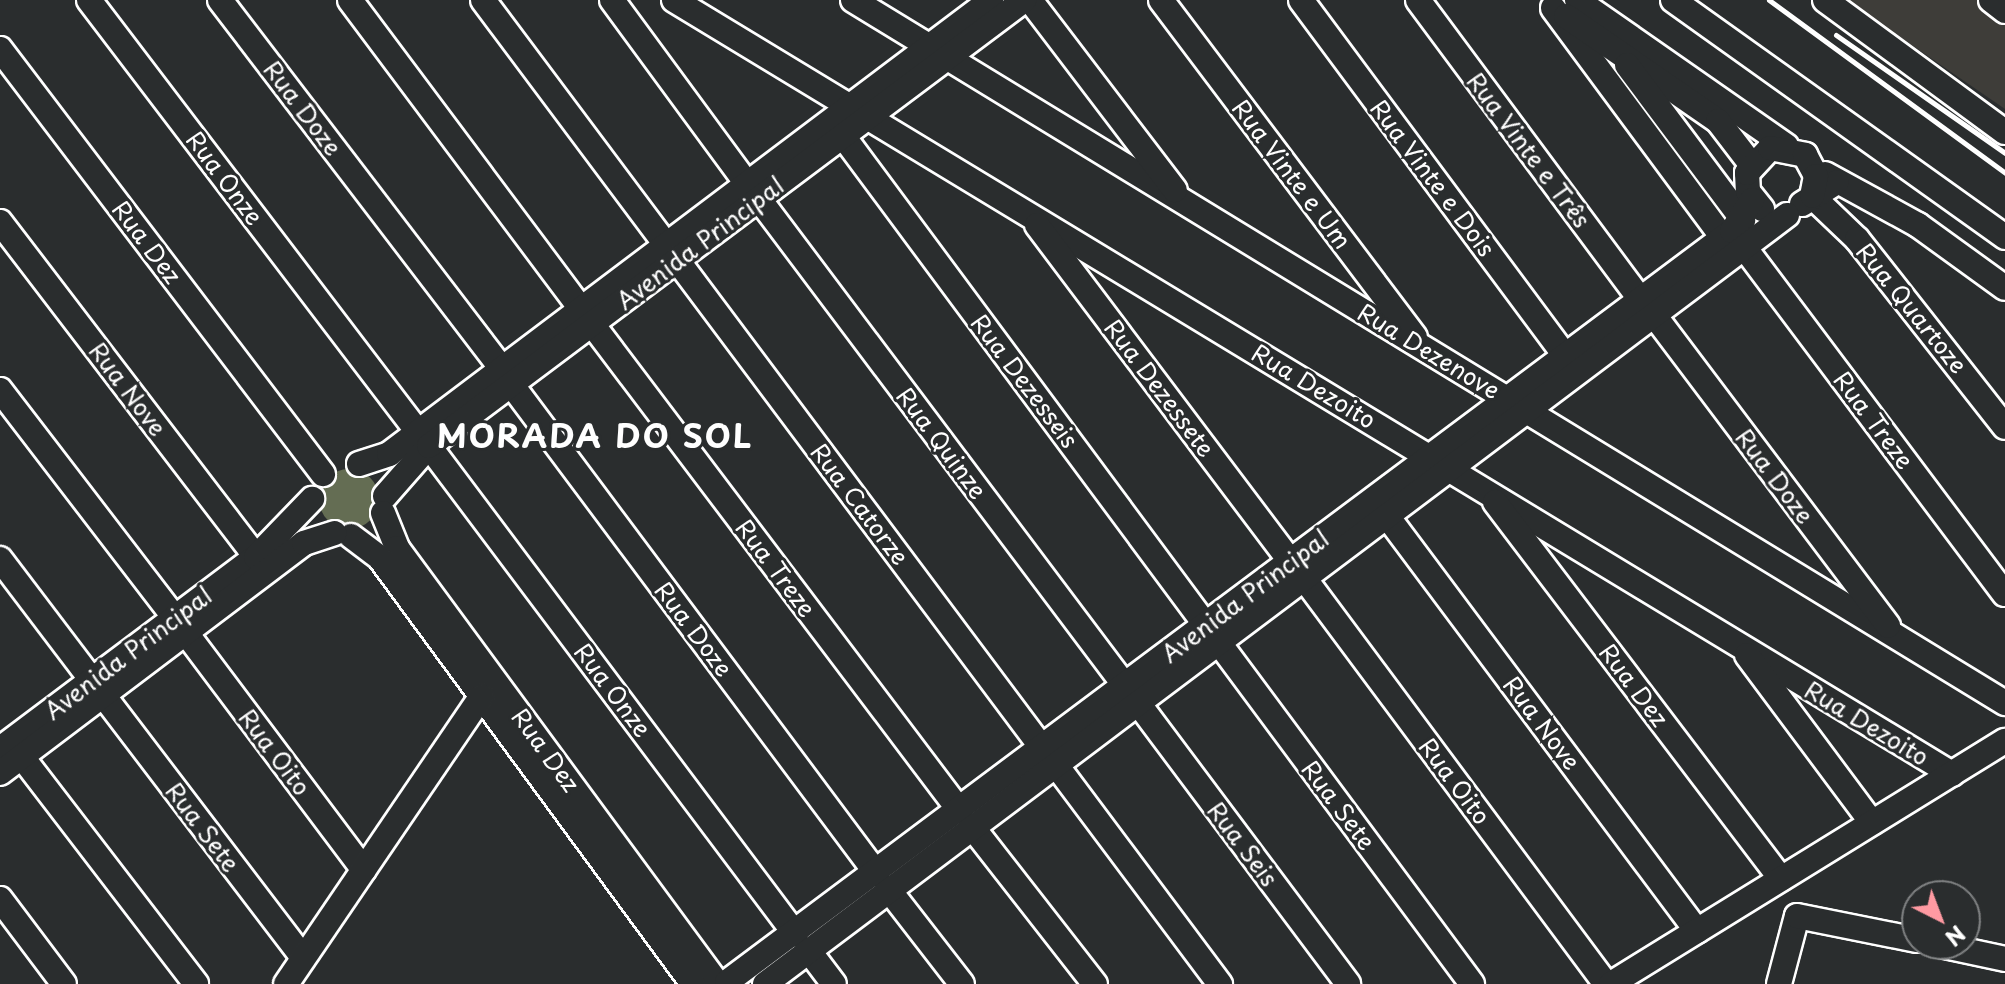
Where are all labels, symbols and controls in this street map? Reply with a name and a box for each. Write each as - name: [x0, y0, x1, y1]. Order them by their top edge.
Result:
- street label: Rua Doze: [258, 55, 348, 161]
- street label: Rua Vinte e Três: [1460, 65, 1598, 235]
- street label: Rua Vinte e Um: [1226, 92, 1358, 256]
- street label: Rua Vinte e Dois: [1364, 93, 1502, 263]
- street label: Rua Onze: [180, 125, 270, 231]
- street label: Avenida Principal: [611, 171, 789, 315]
- street label: Rua Dez: [106, 195, 188, 289]
- street label: Rua Quartoze: [1850, 236, 1974, 380]
- street label: Rua Dezenove: [1352, 297, 1506, 405]
- street label: Rua Dezesseis: [965, 308, 1085, 454]
- street label: Rua Dezessete: [1099, 313, 1221, 463]
- street label: Rua Nove: [83, 336, 173, 442]
- street label: Rua Dezoito: [1247, 338, 1381, 434]
- street label: Rua Treze: [1828, 365, 1920, 475]
- street label: Rua Quinze: [891, 381, 993, 505]
- district label: MORADA DO SOL: [438, 416, 752, 454]
- street label: Rua Doze: [1730, 423, 1820, 529]
- street label: Rua Catorze: [805, 438, 915, 570]
- street label: Rua Treze: [730, 513, 822, 623]
- street label: Avenida Principal: [1156, 524, 1334, 668]
- street label: Rua Doze: [649, 576, 739, 682]
- street label: Avenida Principal: [39, 581, 217, 725]
- street label: Rua Onze: [568, 637, 658, 743]
- street label: Rua Dez: [1593, 638, 1675, 732]
- street label: Rua Nove: [1497, 670, 1587, 776]
- street label: Rua Dezoito: [1800, 675, 1934, 771]
- street label: Rua Dez: [506, 702, 586, 798]
- street label: Rua Oito: [233, 703, 317, 801]
- street label: Rua Oito: [1413, 732, 1497, 830]
- street label: Rua Sete: [1296, 754, 1382, 856]
- street label: Rua Sete: [160, 776, 246, 878]
- street label: Rua Seis: [1202, 796, 1284, 892]
- north arrow: [1901, 880, 1981, 960]
- text: N: [1939, 919, 1974, 955]

